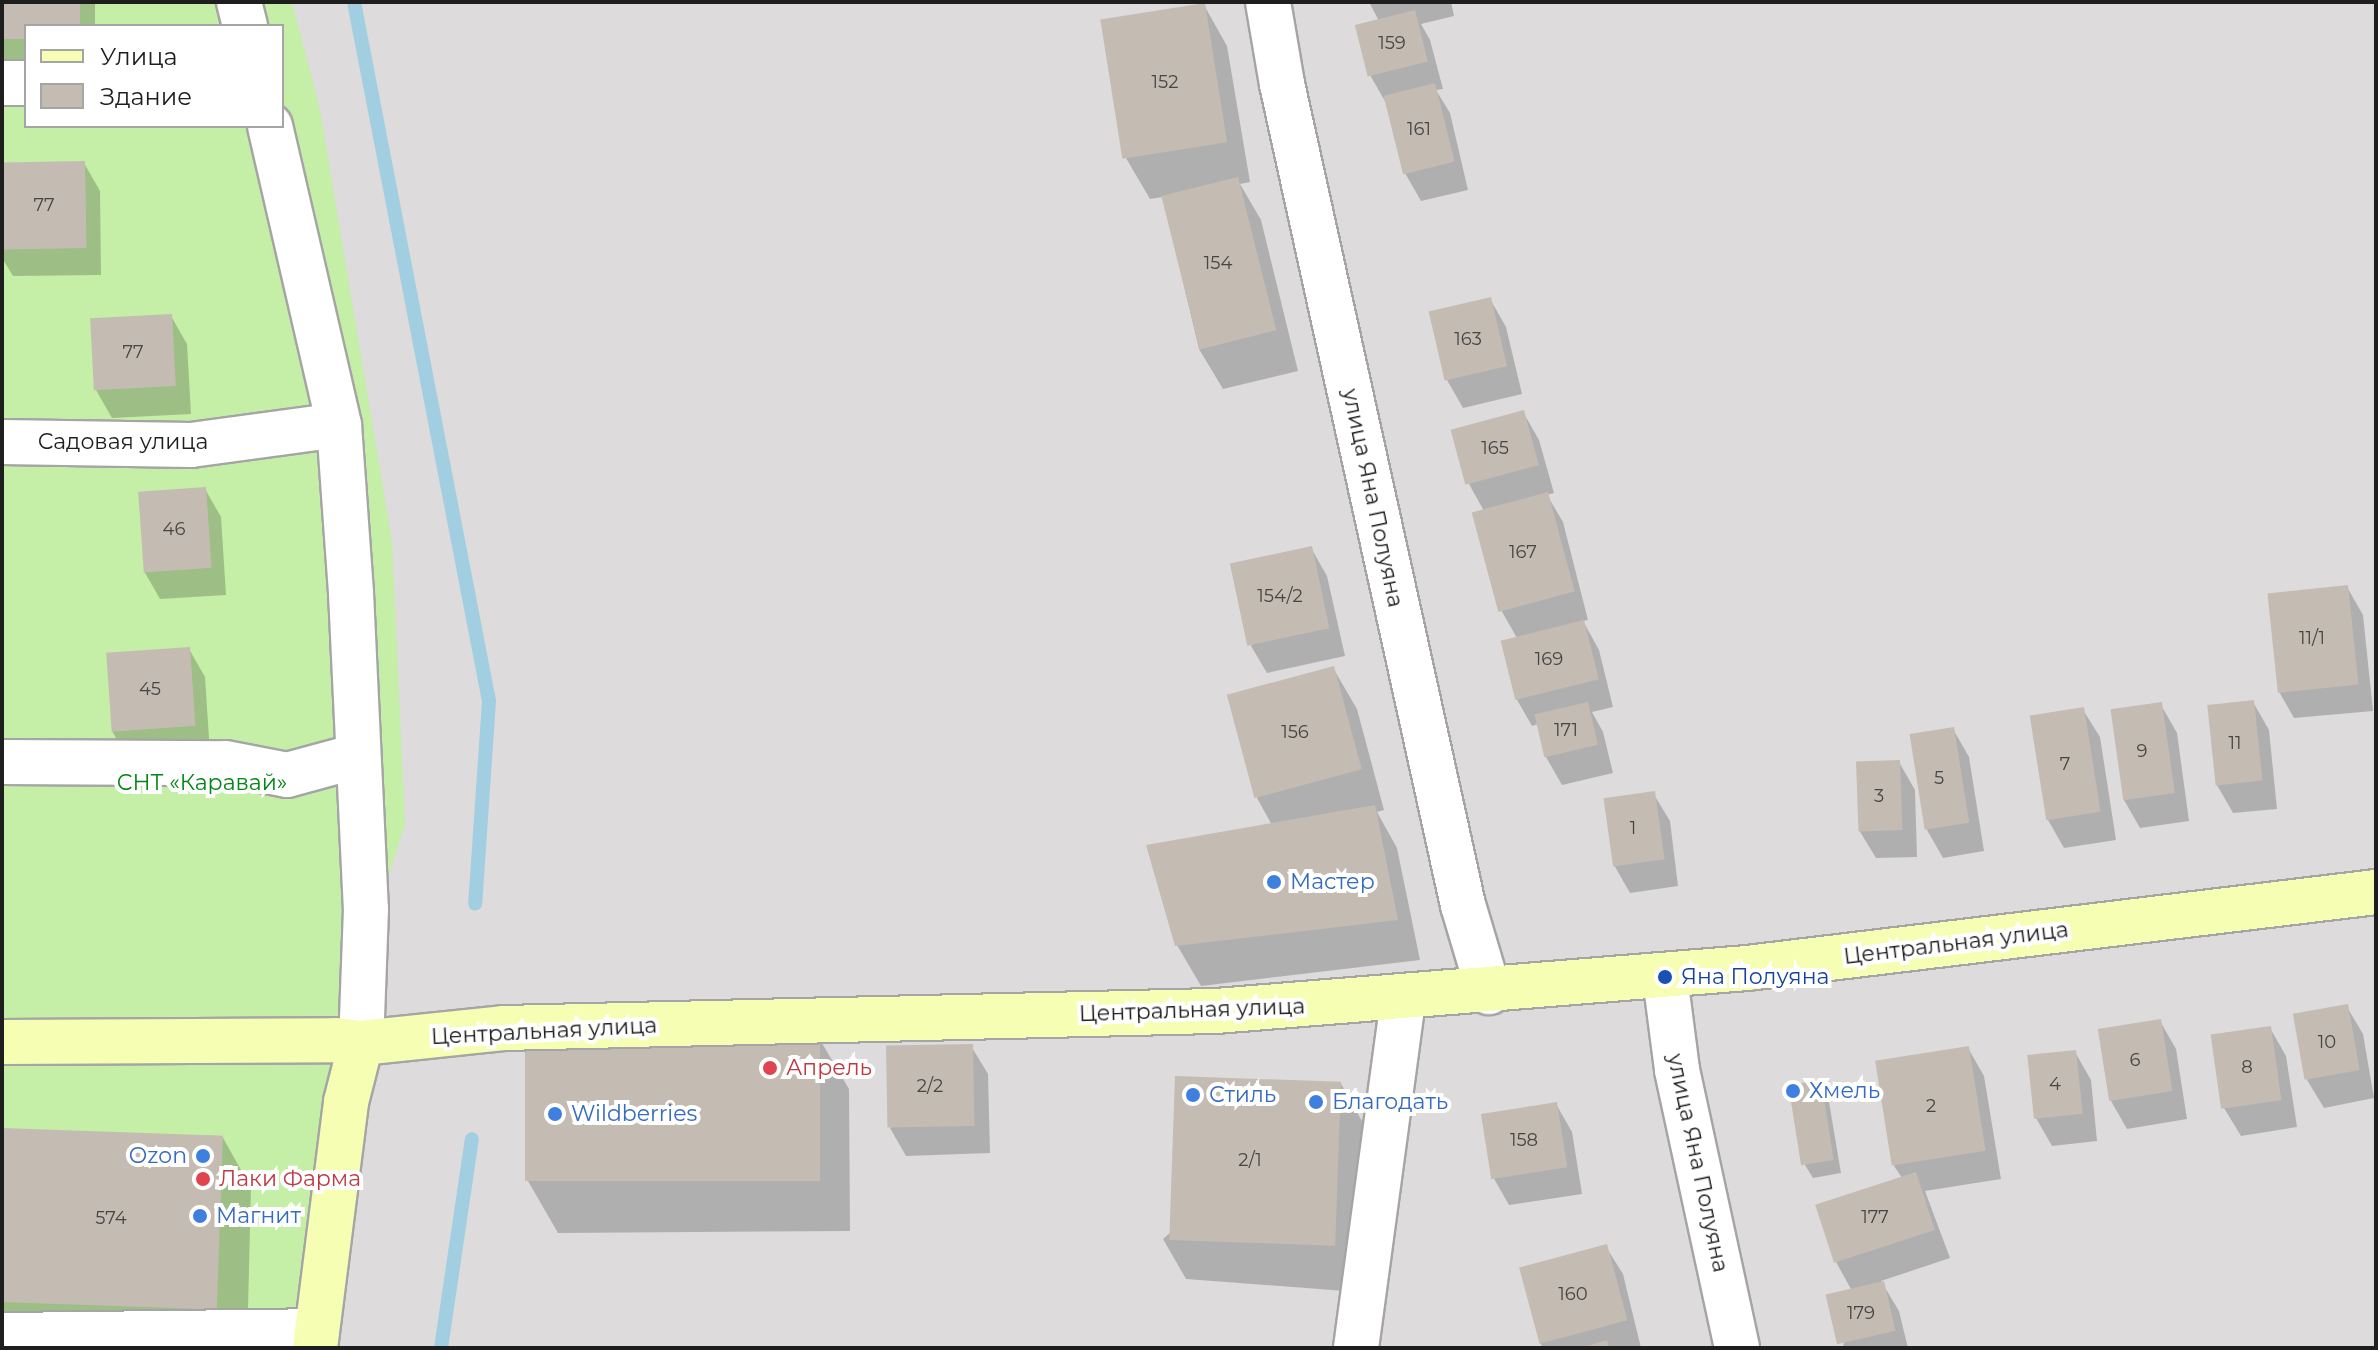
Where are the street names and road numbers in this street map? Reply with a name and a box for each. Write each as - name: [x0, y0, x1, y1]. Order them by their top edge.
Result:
- street label: улица Яна Полуяна: [1337, 386, 1409, 610]
- street label: Садовая улица: [38, 429, 208, 455]
- street label: Центральная улица: [1842, 916, 2070, 970]
- street label: Центральная улица: [1078, 993, 1306, 1027]
- street label: Центральная улица: [430, 1012, 658, 1050]
- street label: улица Яна Полуяна: [1662, 1051, 1734, 1275]

